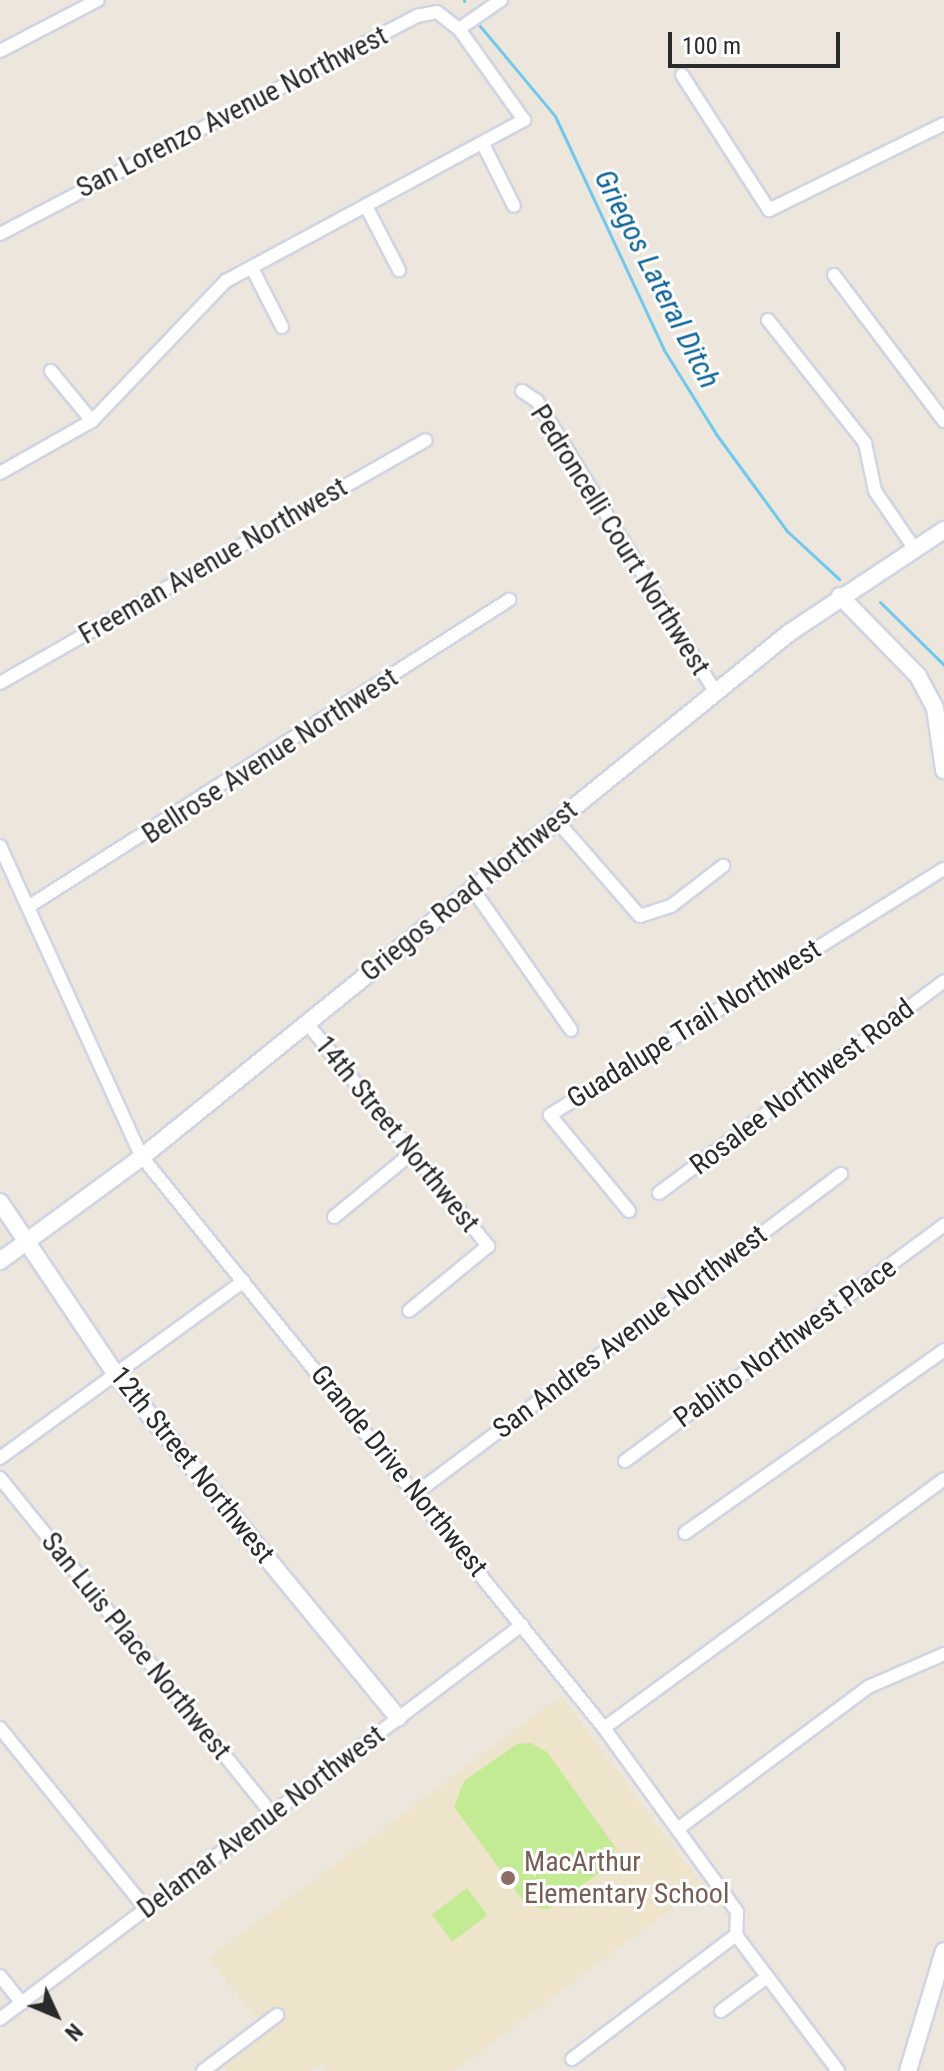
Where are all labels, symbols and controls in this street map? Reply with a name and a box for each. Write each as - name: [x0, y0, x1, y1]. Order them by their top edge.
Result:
- scale bar: [672, 16, 844, 66]
- street label: San Lorenzo Avenue Northwest: [71, 19, 393, 205]
- text: 100 m: [682, 32, 741, 60]
- water label: Griegos Lateral Ditch: [586, 164, 728, 394]
- street label: Pedroncelli Court Northwest: [523, 399, 717, 681]
- street label: Freeman Avenue Northwest: [73, 470, 353, 652]
- street label: Bellrose Avenue Northwest: [136, 661, 404, 851]
- street label: Griegos Road Northwest: [354, 793, 584, 989]
- street label: Guadalupe Trail Northwest: [561, 932, 827, 1116]
- street label: Rosalee Northwest Road: [683, 992, 921, 1182]
- street label: 14th Street Northwest: [308, 1029, 486, 1239]
- street label: San Andres Avenue Northwest: [487, 1218, 773, 1446]
- street label: Pablito Northwest Place: [667, 1251, 903, 1435]
- street label: Grande Drive Northwest: [303, 1359, 495, 1583]
- street label: 12th Street Northwest: [103, 1360, 281, 1570]
- street label: San Luis Place Northwest: [34, 1526, 238, 1766]
- street label: Delamar Avenue Northwest: [131, 1718, 391, 1926]
- place label: MacArthur Elementary School: [524, 1845, 729, 1911]
- marker: MacArthur Elementary School: [499, 1869, 517, 1887]
- north arrow: [16, 1975, 96, 2055]
- text: N: [60, 2018, 87, 2046]

